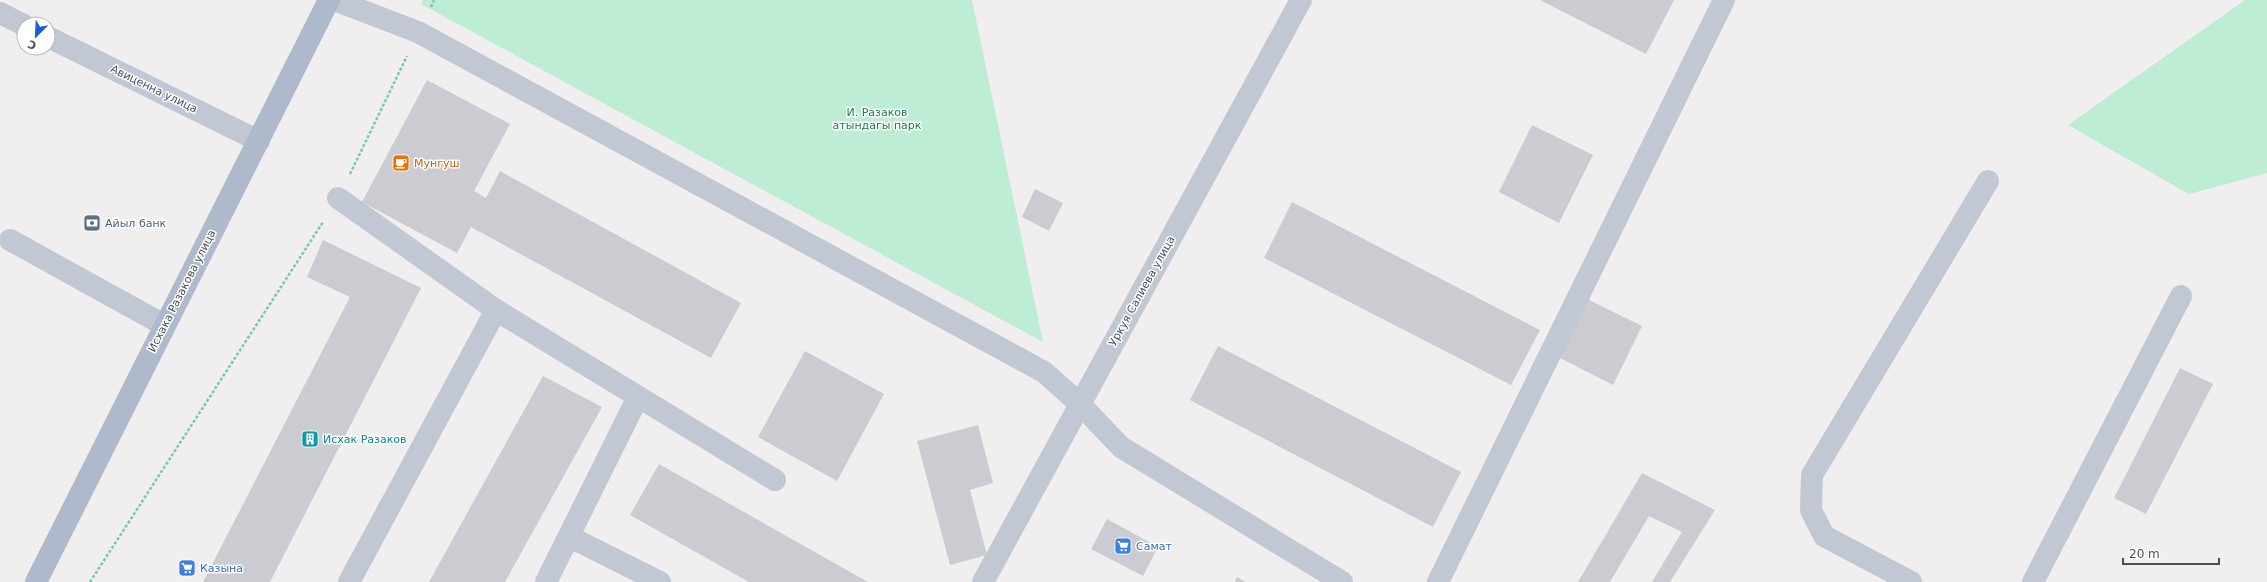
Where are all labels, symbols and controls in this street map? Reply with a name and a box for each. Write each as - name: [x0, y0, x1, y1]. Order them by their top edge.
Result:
- north arrow: [16, 16, 56, 56]
- text: С: [26, 37, 38, 52]
- street label: Авиценна улица: [108, 62, 200, 116]
- park label: И. Разаков атындагы парк: [833, 106, 922, 132]
- cafe icon: Мунгуш: [391, 153, 411, 173]
- place label: Мунгуш: [414, 157, 460, 170]
- bank icon: Айыл банк: [82, 213, 102, 233]
- place label: Айыл банк: [105, 217, 167, 230]
- street label: Исхака Разакова улица: [145, 228, 219, 354]
- street label: Уркуя Салиева улица: [1106, 234, 1178, 348]
- building icon: Исхак Разаков: [300, 429, 320, 449]
- place label: Исхак Разаков: [323, 433, 407, 446]
- supermarket icon: Самат: [1113, 536, 1133, 556]
- place label: Самат: [1136, 540, 1172, 553]
- scale bar: [2123, 540, 2219, 566]
- text: 20 m: [2129, 547, 2160, 561]
- supermarket icon: Казына: [177, 558, 197, 578]
- place label: Казына: [200, 562, 243, 575]

